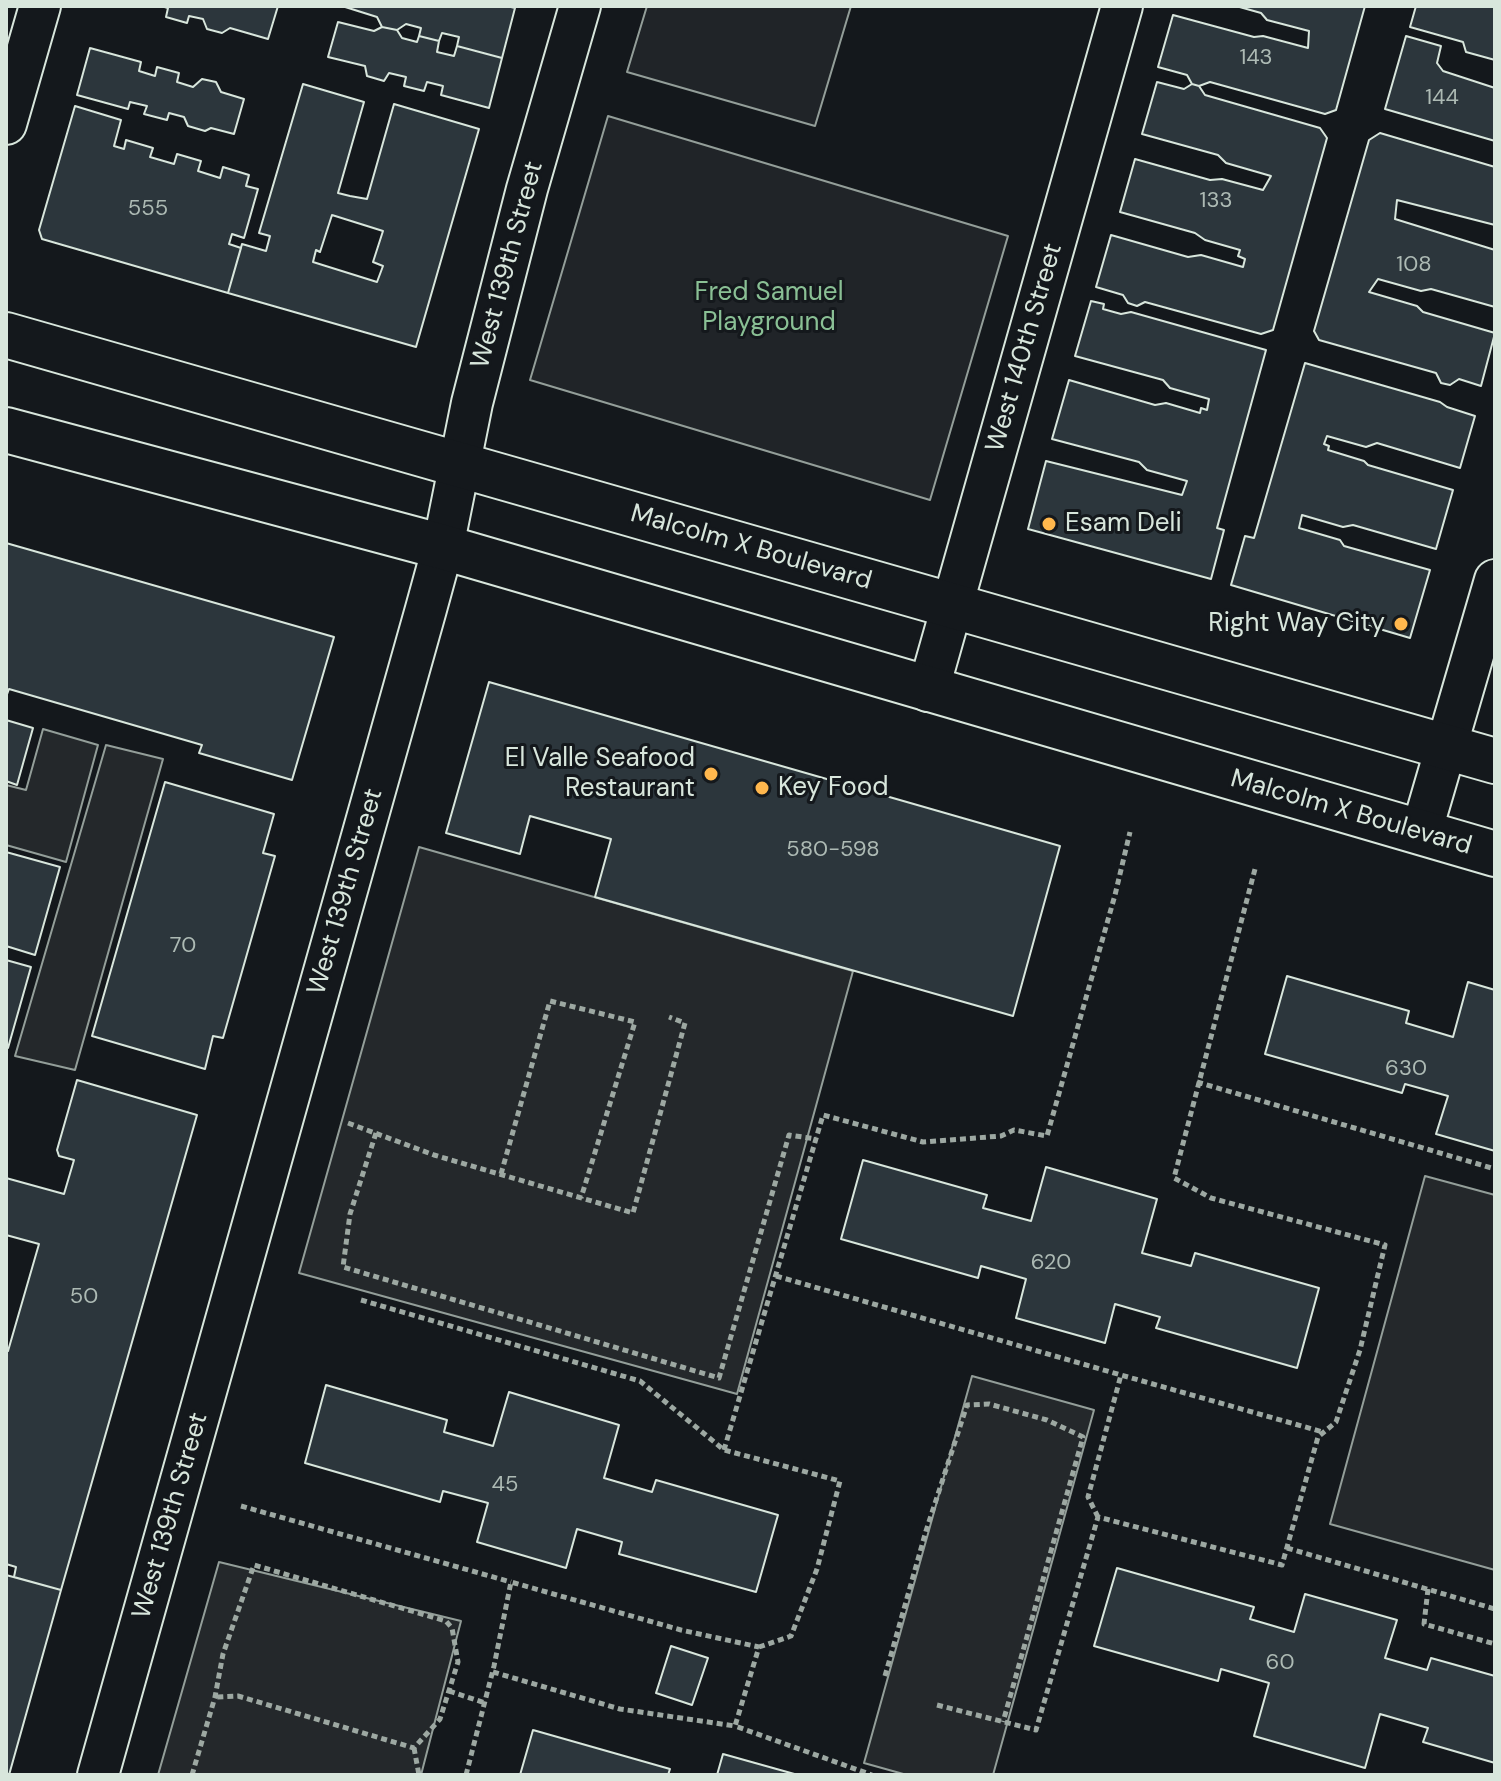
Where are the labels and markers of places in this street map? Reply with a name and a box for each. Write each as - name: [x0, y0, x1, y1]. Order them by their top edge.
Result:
- place label: Esam Deli: [1065, 508, 1182, 540]
- marker: Esam Deli: [1040, 515, 1058, 533]
- place label: Right Way City: [1208, 608, 1385, 640]
- marker: Right Way City: [1392, 615, 1410, 633]
- place label: El Valle Seafood Restaurant: [505, 743, 695, 804]
- marker: El Valle Seafood Restaurant: [702, 765, 720, 783]
- place label: Key Food: [778, 772, 888, 804]
- marker: Key Food: [753, 779, 771, 797]

